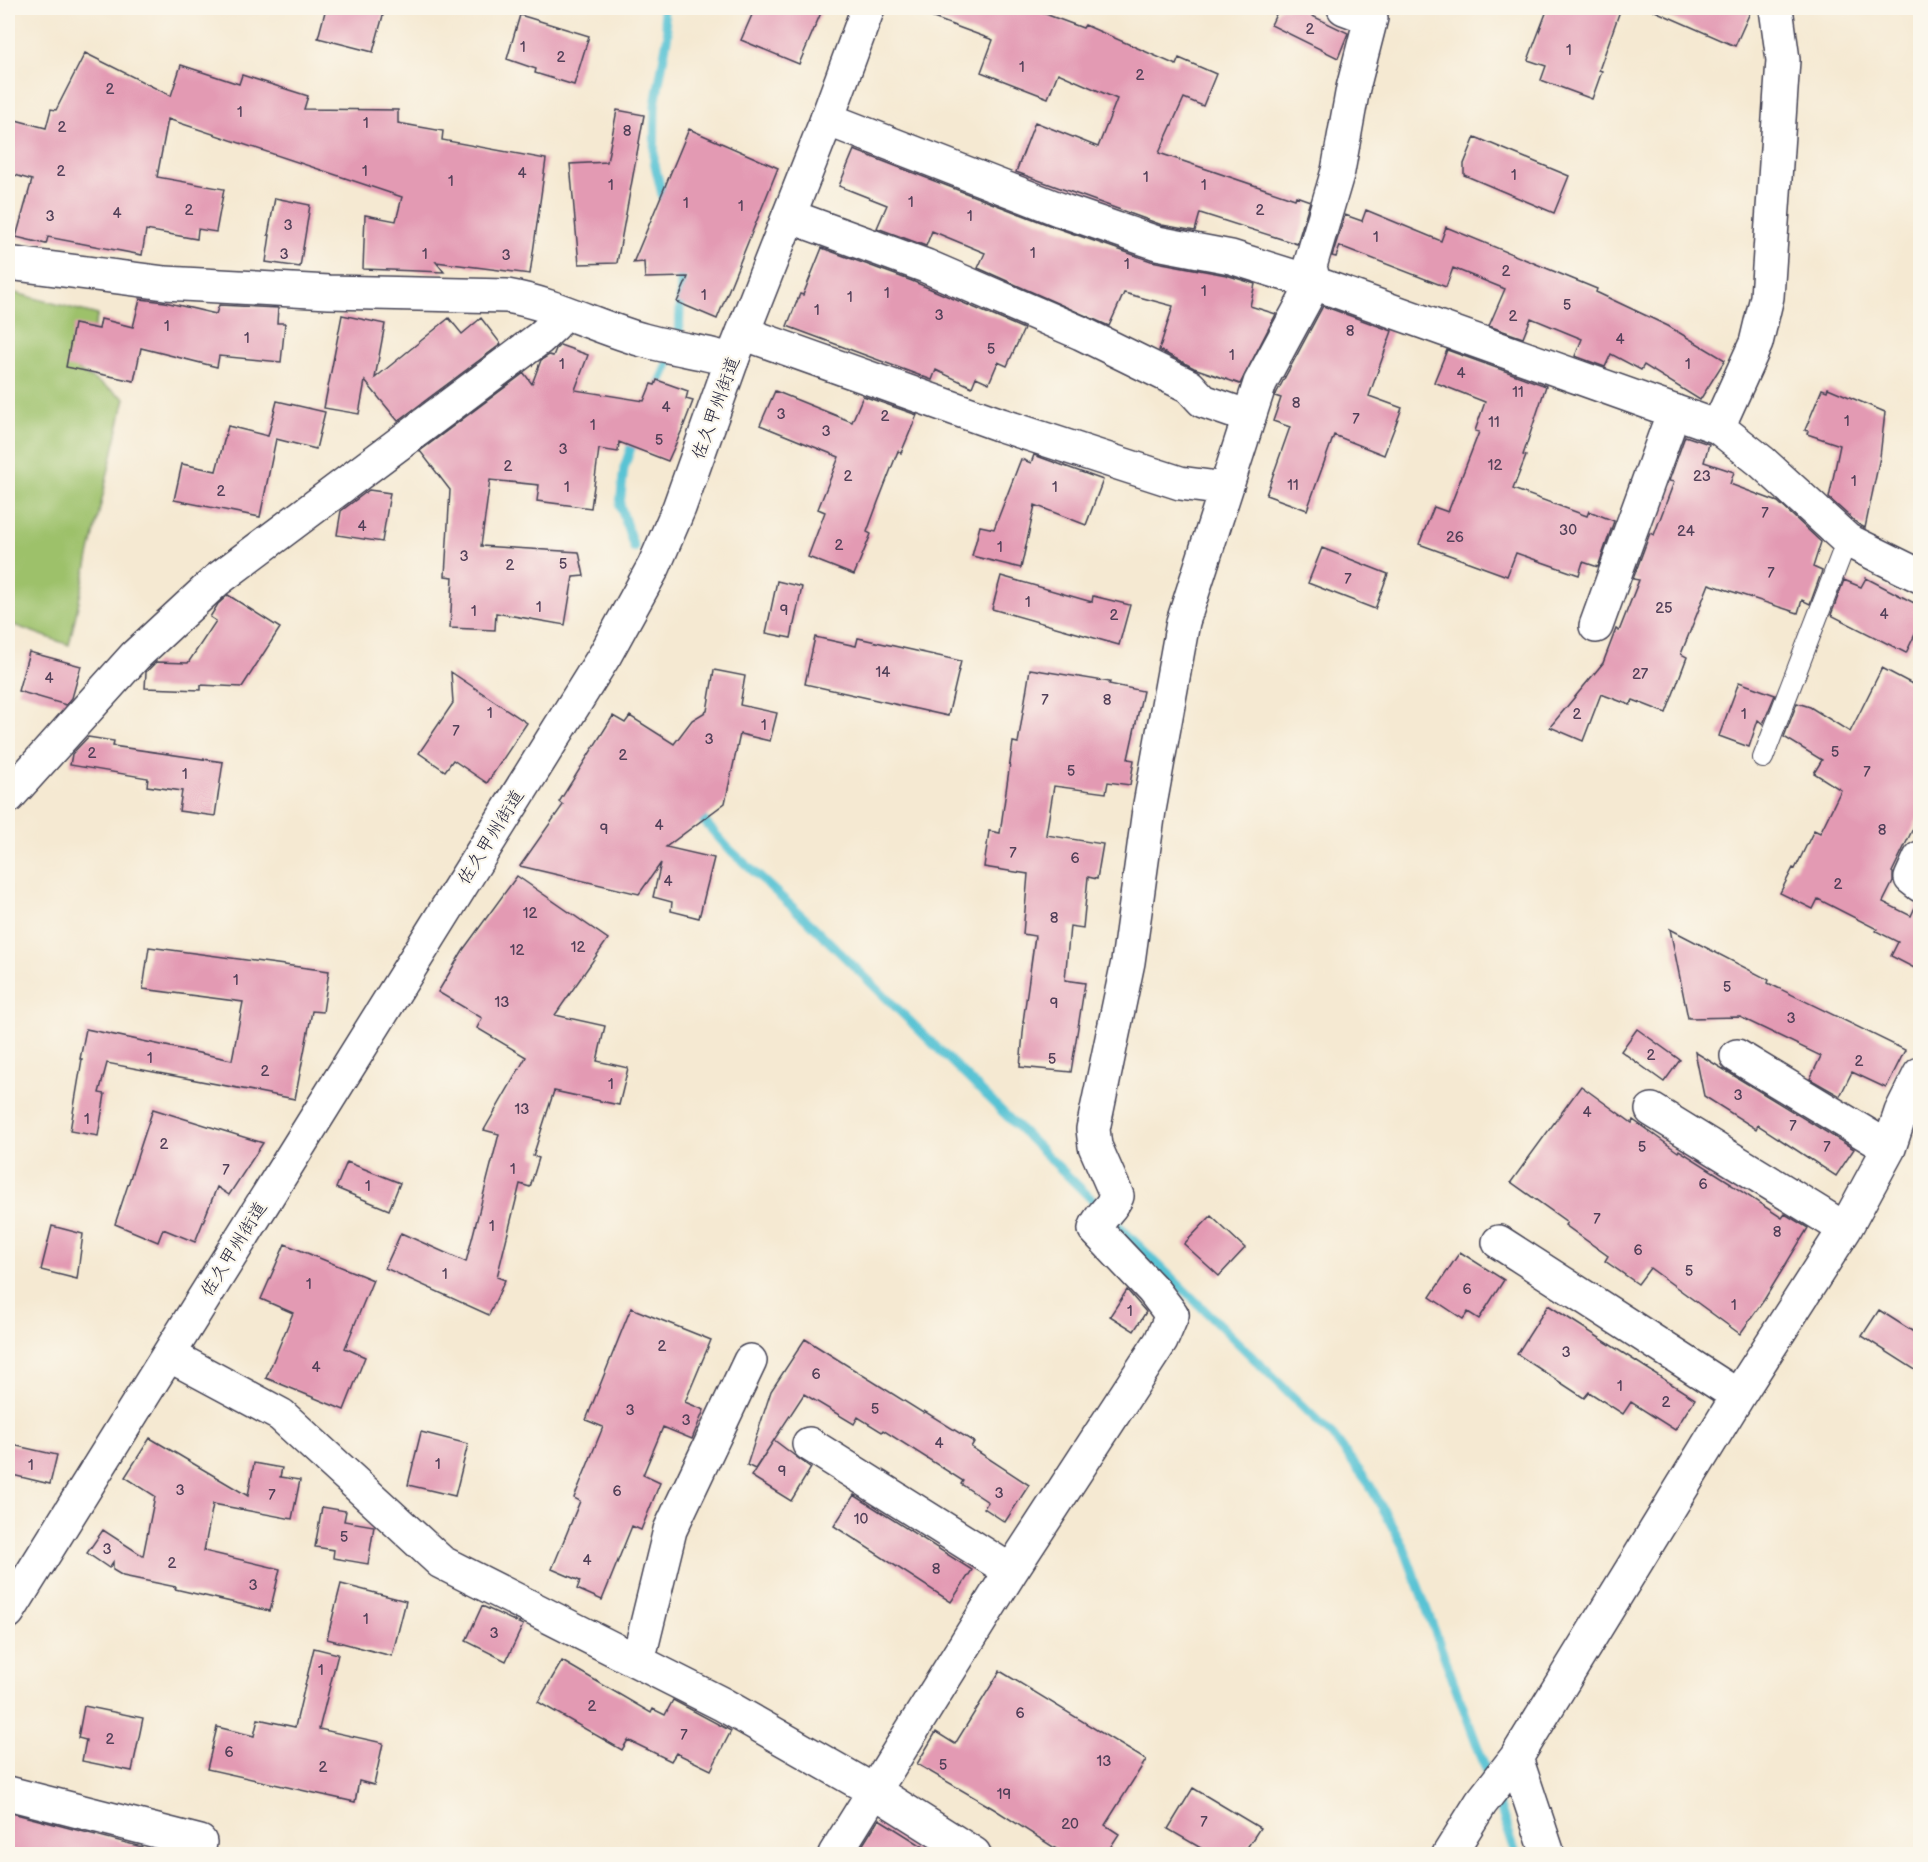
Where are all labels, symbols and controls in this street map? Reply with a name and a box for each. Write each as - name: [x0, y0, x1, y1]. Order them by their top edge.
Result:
- house number: 2: [1306, 20, 1315, 39]
- house number: 1: [520, 38, 526, 57]
- house number: 1: [1566, 41, 1572, 60]
- house number: 2: [557, 48, 566, 67]
- house number: 1: [1019, 58, 1025, 77]
- house number: 2: [1136, 66, 1145, 85]
- house number: 2: [106, 80, 115, 99]
- house number: 1: [237, 103, 243, 122]
- house number: 1: [363, 114, 369, 133]
- house number: 2: [58, 118, 67, 137]
- house number: 8: [623, 122, 632, 141]
- house number: 2: [57, 162, 66, 181]
- house number: 1: [362, 162, 368, 181]
- house number: 4: [517, 164, 527, 183]
- house number: 1: [1511, 166, 1517, 185]
- house number: 1: [1143, 168, 1149, 187]
- house number: 1: [448, 172, 454, 191]
- house number: 1: [608, 176, 614, 195]
- house number: 1: [1201, 176, 1207, 195]
- house number: 1: [908, 193, 914, 212]
- house number: 1: [683, 194, 689, 213]
- house number: 1: [738, 197, 744, 216]
- house number: 2: [185, 201, 194, 220]
- house number: 2: [1256, 201, 1265, 220]
- house number: 4: [112, 204, 122, 223]
- house number: 3: [45, 207, 55, 226]
- house number: 1: [967, 207, 973, 226]
- house number: 3: [283, 216, 293, 235]
- house number: 1: [1373, 228, 1379, 247]
- house number: 1: [1030, 244, 1036, 263]
- house number: 3: [279, 245, 289, 264]
- house number: 1: [422, 245, 428, 264]
- house number: 3: [501, 246, 511, 265]
- house number: 1: [1124, 255, 1130, 274]
- house number: 2: [1502, 262, 1511, 281]
- house number: 1: [1201, 282, 1207, 301]
- house number: 1: [884, 284, 890, 303]
- house number: 1: [701, 286, 707, 305]
- house number: 1: [847, 288, 853, 307]
- house number: 5: [1563, 296, 1571, 315]
- house number: 1: [814, 301, 820, 320]
- house number: 3: [934, 306, 944, 325]
- house number: 2: [1509, 307, 1518, 326]
- house number: 1: [164, 317, 170, 336]
- house number: 8: [1346, 322, 1355, 341]
- house number: 1: [244, 329, 250, 348]
- house number: 4: [1615, 330, 1625, 349]
- house number: 5: [987, 340, 995, 359]
- house number: 1: [1229, 346, 1235, 365]
- street label: 佐久甲州街道: [688, 354, 744, 462]
- house number: 1: [559, 355, 565, 374]
- house number: 1: [1685, 355, 1691, 374]
- house number: 4: [1456, 364, 1466, 383]
- house number: 11: [1512, 383, 1524, 402]
- house number: 8: [1292, 394, 1301, 413]
- house number: 4: [661, 398, 671, 417]
- house number: 3: [776, 405, 786, 424]
- house number: 2: [881, 407, 890, 426]
- house number: 7: [1352, 410, 1360, 429]
- house number: 1: [1844, 412, 1850, 431]
- house number: 11: [1488, 413, 1500, 432]
- house number: 1: [590, 416, 596, 435]
- house number: 3: [821, 422, 831, 441]
- house number: 5: [655, 431, 663, 450]
- house number: 3: [558, 440, 568, 459]
- house number: 12: [1488, 456, 1502, 475]
- house number: 2: [504, 457, 513, 476]
- house number: 2: [844, 467, 853, 486]
- house number: 23: [1693, 467, 1711, 486]
- house number: 1: [1851, 472, 1857, 491]
- house number: 11: [1287, 476, 1299, 495]
- house number: 1: [564, 478, 570, 497]
- house number: 1: [1052, 478, 1058, 497]
- house number: 2: [217, 482, 226, 501]
- house number: 7: [1761, 504, 1769, 523]
- house number: 4: [357, 517, 367, 536]
- house number: 30: [1559, 521, 1577, 540]
- house number: 24: [1677, 522, 1695, 541]
- house number: 26: [1446, 528, 1464, 547]
- house number: 2: [835, 536, 844, 555]
- house number: 1: [997, 538, 1003, 557]
- house number: 3: [459, 547, 469, 566]
- house number: 5: [559, 555, 567, 574]
- house number: 2: [506, 556, 515, 575]
- house number: 7: [1767, 564, 1775, 583]
- house number: 7: [1344, 570, 1352, 589]
- house number: 1: [1025, 593, 1031, 612]
- house number: 1: [536, 598, 542, 617]
- house number: 25: [1655, 599, 1673, 618]
- house number: 9: [780, 601, 788, 620]
- house number: 1: [471, 602, 477, 621]
- house number: 4: [1879, 605, 1889, 624]
- house number: 2: [1110, 606, 1119, 625]
- house number: 14: [876, 663, 890, 682]
- house number: 27: [1632, 665, 1649, 684]
- house number: 4: [44, 669, 54, 688]
- house number: 7: [1041, 691, 1049, 710]
- house number: 8: [1103, 691, 1112, 710]
- house number: 1: [487, 704, 493, 723]
- house number: 2: [1573, 705, 1582, 724]
- house number: 1: [1741, 705, 1747, 724]
- house number: 1: [761, 716, 767, 735]
- house number: 7: [452, 722, 460, 741]
- house number: 3: [704, 730, 714, 749]
- house number: 5: [1831, 743, 1839, 762]
- house number: 2: [88, 744, 97, 763]
- house number: 2: [619, 746, 628, 765]
- house number: 5: [1067, 762, 1075, 781]
- house number: 7: [1863, 763, 1871, 782]
- house number: 1: [182, 765, 188, 784]
- street label: 佐久甲州街道: [453, 786, 529, 888]
- house number: 4: [654, 816, 664, 835]
- house number: 9: [600, 820, 608, 839]
- house number: 8: [1878, 821, 1887, 840]
- house number: 7: [1009, 844, 1017, 863]
- house number: 6: [1070, 849, 1080, 868]
- house number: 4: [663, 872, 673, 891]
- house number: 2: [1834, 875, 1843, 894]
- house number: 12: [523, 904, 537, 923]
- house number: 8: [1050, 909, 1059, 928]
- house number: 12: [571, 938, 585, 957]
- house number: 12: [510, 941, 524, 960]
- house number: 1: [233, 971, 239, 990]
- house number: 5: [1723, 978, 1731, 997]
- house number: 13: [494, 993, 510, 1012]
- house number: 9: [1050, 994, 1058, 1013]
- house number: 3: [1786, 1009, 1796, 1028]
- house number: 2: [1647, 1046, 1656, 1065]
- house number: 1: [147, 1049, 153, 1068]
- house number: 5: [1048, 1050, 1056, 1069]
- house number: 2: [1855, 1052, 1864, 1071]
- house number: 2: [261, 1062, 270, 1081]
- house number: 1: [608, 1075, 614, 1094]
- house number: 3: [1733, 1086, 1743, 1105]
- house number: 13: [514, 1100, 530, 1119]
- house number: 4: [1582, 1103, 1592, 1122]
- house number: 1: [84, 1110, 90, 1129]
- house number: 7: [1789, 1117, 1797, 1136]
- house number: 2: [160, 1135, 169, 1154]
- house number: 5: [1638, 1138, 1646, 1157]
- house number: 7: [1823, 1138, 1831, 1157]
- house number: 1: [510, 1160, 516, 1179]
- house number: 7: [222, 1161, 230, 1180]
- house number: 6: [1698, 1175, 1708, 1194]
- house number: 1: [365, 1177, 371, 1196]
- street label: 佐久甲州街道: [196, 1198, 272, 1300]
- house number: 7: [1593, 1210, 1601, 1229]
- house number: 1: [489, 1217, 495, 1236]
- house number: 8: [1773, 1223, 1782, 1242]
- house number: 6: [1633, 1241, 1643, 1260]
- house number: 5: [1685, 1262, 1693, 1281]
- house number: 1: [442, 1265, 448, 1284]
- house number: 1: [306, 1275, 312, 1294]
- house number: 6: [1462, 1280, 1472, 1299]
- house number: 1: [1731, 1296, 1737, 1315]
- house number: 1: [1127, 1302, 1133, 1321]
- house number: 2: [658, 1337, 667, 1356]
- house number: 3: [1561, 1343, 1571, 1362]
- house number: 4: [311, 1358, 321, 1377]
- house number: 6: [811, 1365, 821, 1384]
- house number: 1: [1617, 1377, 1623, 1396]
- house number: 2: [1662, 1393, 1671, 1412]
- house number: 5: [871, 1400, 879, 1419]
- house number: 3: [625, 1401, 635, 1420]
- house number: 3: [681, 1411, 691, 1430]
- house number: 4: [934, 1434, 944, 1453]
- house number: 1: [435, 1455, 441, 1474]
- house number: 1: [28, 1456, 34, 1475]
- house number: 9: [778, 1462, 786, 1481]
- house number: 3: [175, 1481, 185, 1500]
- house number: 6: [612, 1482, 622, 1501]
- house number: 3: [994, 1484, 1004, 1503]
- house number: 7: [268, 1486, 276, 1505]
- house number: 10: [854, 1510, 868, 1529]
- house number: 5: [340, 1528, 348, 1547]
- house number: 3: [102, 1540, 112, 1559]
- house number: 4: [582, 1551, 592, 1570]
- house number: 2: [168, 1554, 177, 1573]
- house number: 8: [932, 1560, 941, 1579]
- house number: 3: [248, 1576, 258, 1595]
- house number: 1: [363, 1610, 369, 1629]
- house number: 3: [489, 1624, 499, 1643]
- house number: 1: [318, 1661, 324, 1680]
- house number: 2: [588, 1697, 597, 1716]
- house number: 6: [1015, 1704, 1025, 1723]
- house number: 7: [680, 1726, 688, 1745]
- house number: 2: [106, 1730, 115, 1749]
- house number: 6: [224, 1743, 234, 1762]
- house number: 13: [1096, 1752, 1112, 1771]
- house number: 5: [939, 1756, 947, 1775]
- house number: 2: [319, 1758, 328, 1777]
- house number: 19: [997, 1785, 1011, 1804]
- house number: 7: [1200, 1813, 1208, 1832]
- house number: 20: [1061, 1815, 1079, 1834]

